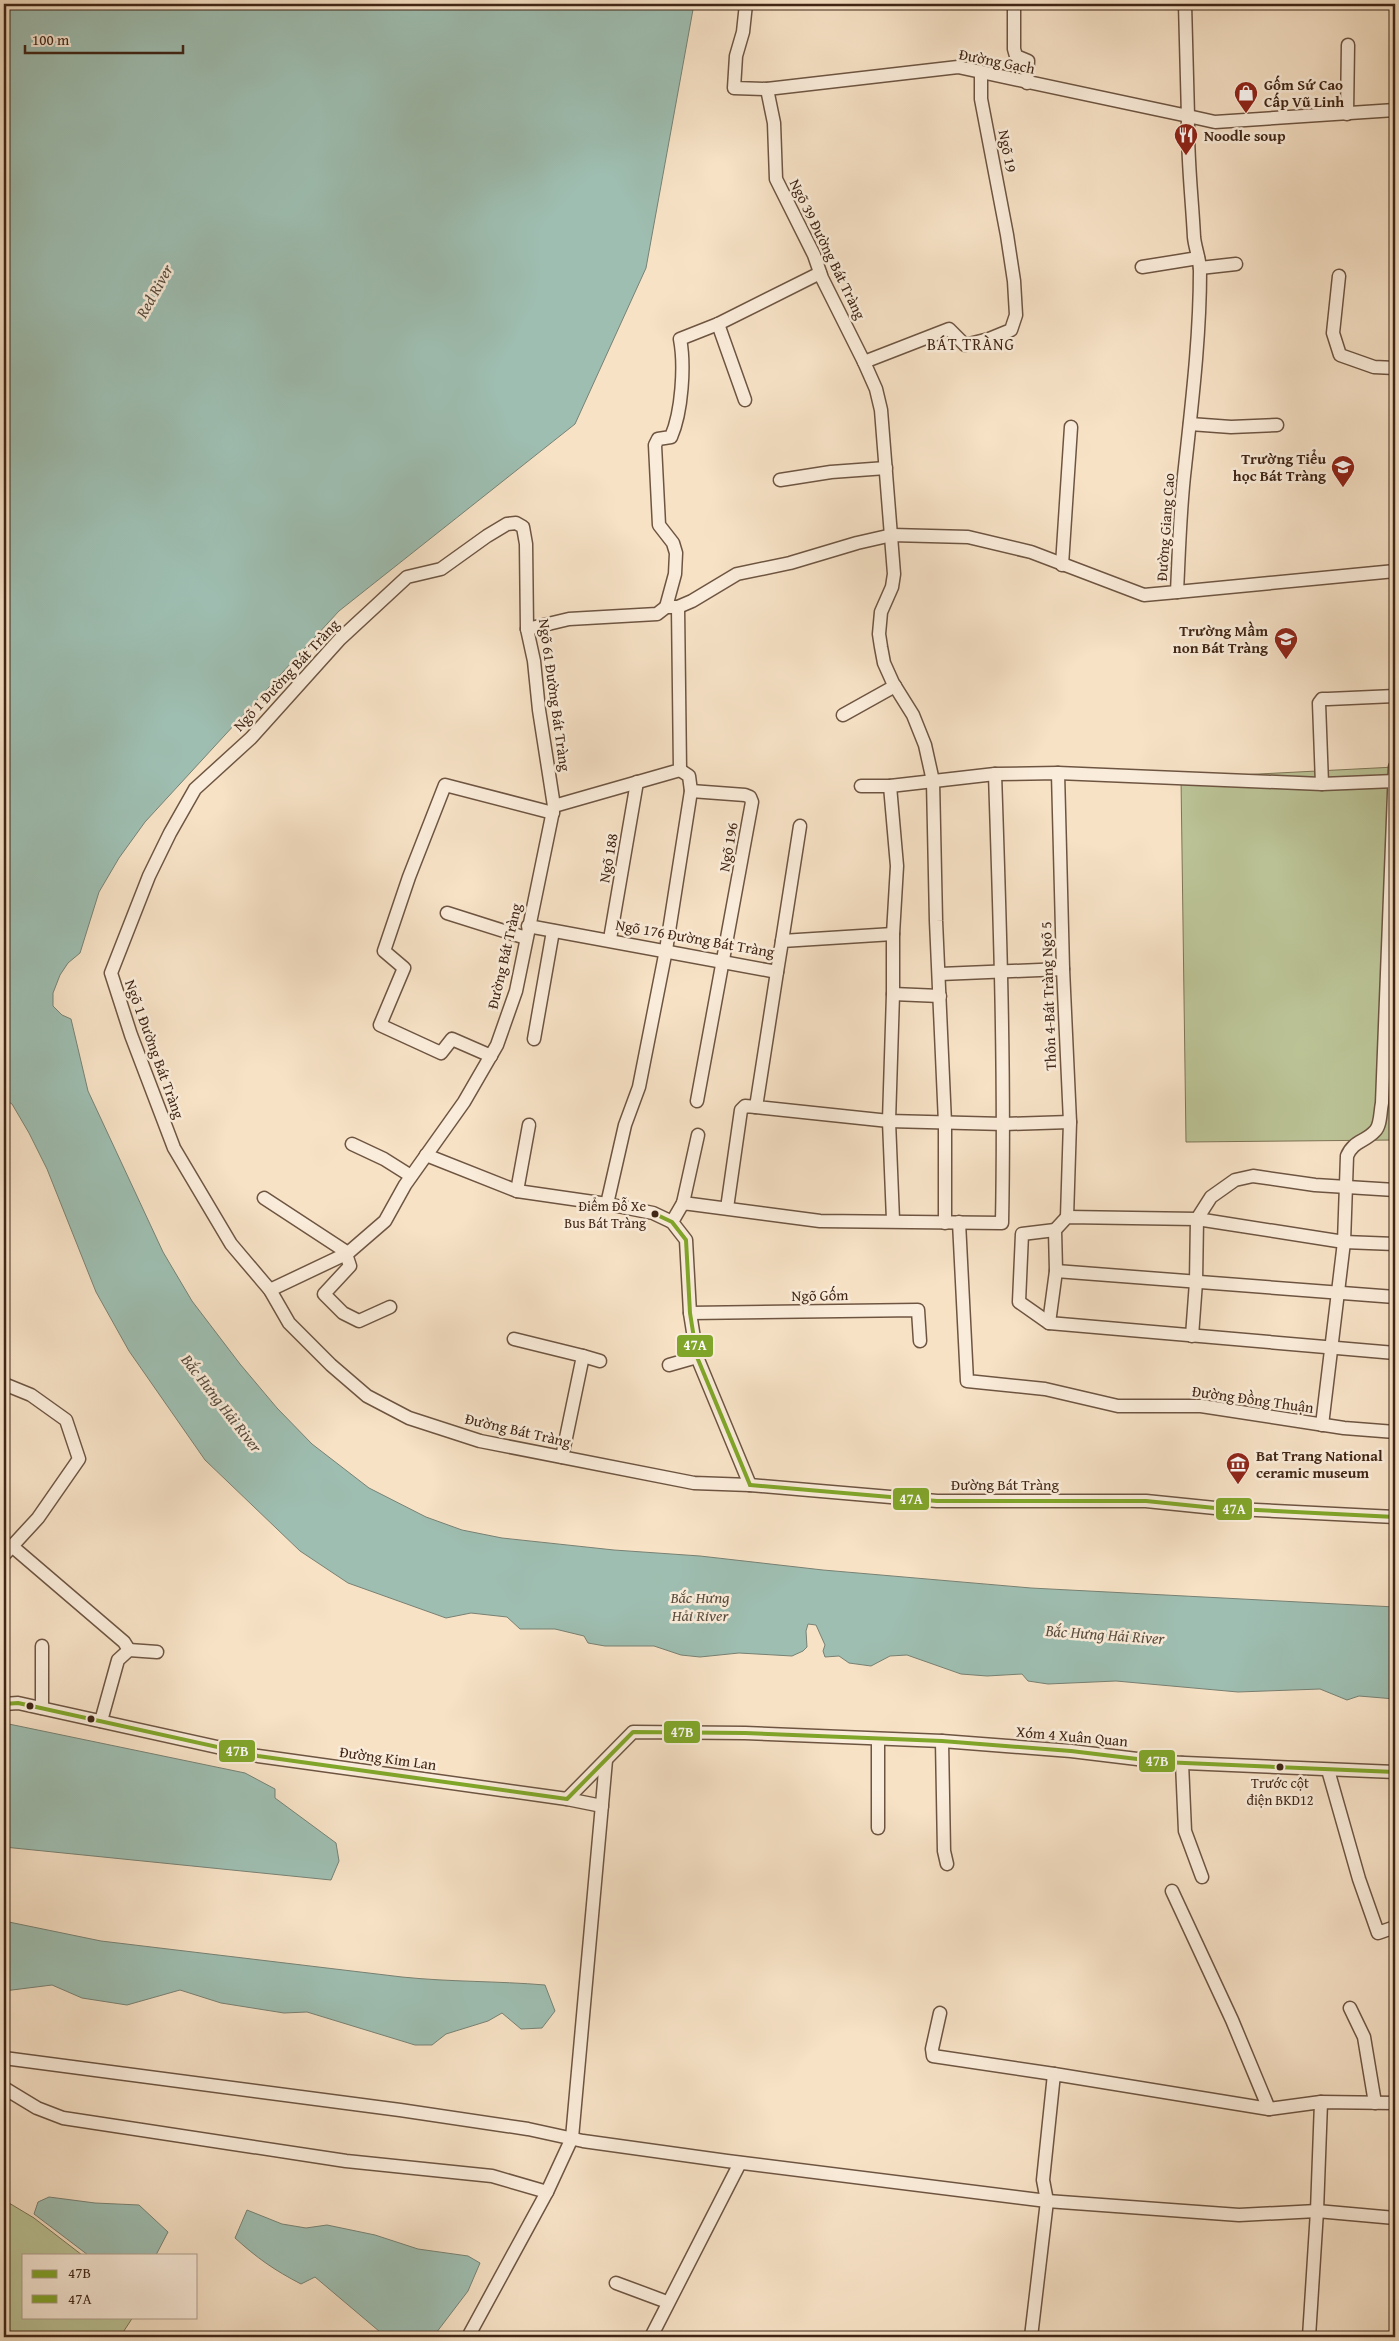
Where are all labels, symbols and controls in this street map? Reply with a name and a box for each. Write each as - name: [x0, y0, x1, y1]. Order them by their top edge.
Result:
- scale bar: [25, 22, 182, 54]
- text: 100 m: [32, 29, 70, 50]
- street label: Đường Gạch: [957, 43, 1037, 79]
- place label: Gốm Sứ Cao Cấp Vũ Linh: [1264, 74, 1344, 112]
- shop icon: Gốm Sứ Cao Cấp Vũ Linh: [1233, 80, 1259, 114]
- restaurant icon: Noodle soup: [1173, 122, 1199, 156]
- place label: Noodle soup: [1204, 125, 1286, 146]
- street label: Ngõ 19: [994, 128, 1022, 174]
- street label: Ngõ 39 Đường Bát Tràng: [785, 175, 871, 323]
- water label: Red River: [129, 259, 179, 323]
- district label: BÁT TRÀNG: [927, 332, 1015, 356]
- place label: Trường Tiểu học Bát Tràng: [1233, 448, 1326, 486]
- school or university icon: Trường Tiểu học Bát Tràng: [1330, 454, 1356, 488]
- street label: Đường Giang Cao: [1151, 472, 1179, 582]
- street label: Ngõ 1 Đường Bát Tràng: [228, 614, 344, 736]
- street label: Ngõ 61 Đường Bát Tràng: [534, 617, 576, 773]
- place label: Trường Mầm non Bát Tràng: [1173, 620, 1268, 658]
- school or university icon: Trường Mầm non Bát Tràng: [1273, 626, 1299, 660]
- street label: Ngõ 196: [713, 821, 743, 873]
- street label: Ngõ 188: [593, 832, 623, 884]
- street label: Đường Bát Tràng: [482, 901, 526, 1011]
- street label: Ngõ 176 Đường Bát Tràng: [614, 914, 777, 962]
- street label: Thôn 4-Bát Tràng Ngõ 5: [1035, 921, 1061, 1071]
- street label: Ngõ 1 Đường Bát Tràng: [120, 977, 190, 1122]
- place label: Điểm Đỗ Xe Bus Bát Tràng: [564, 1196, 646, 1233]
- marker: Điểm Đỗ Xe Bus Bát Tràng: [650, 1209, 660, 1219]
- street label: Ngõ Gốm: [791, 1284, 849, 1306]
- line badge: 47A: [676, 1334, 714, 1358]
- text: 47A: [683, 1335, 707, 1355]
- water label: Bắc Hưng Hải River: [175, 1348, 269, 1458]
- street label: Đường Đồng Thuận: [1191, 1380, 1316, 1418]
- street label: Đường Bát Tràng: [463, 1408, 573, 1452]
- place label: Bat Trang National ceramic museum: [1256, 1445, 1383, 1483]
- museum icon: Bat Trang National ceramic museum: [1225, 1451, 1251, 1485]
- street label: Đường Bát Tràng: [951, 1474, 1059, 1495]
- line badge: 47A: [892, 1487, 930, 1511]
- text: 47A: [899, 1489, 923, 1509]
- line badge: 47A: [1215, 1497, 1253, 1521]
- text: 47A: [1222, 1499, 1246, 1519]
- water label: Bắc Hưng Hải River: [669, 1585, 730, 1627]
- water label: Bắc Hưng Hải River: [1044, 1618, 1166, 1650]
- unlabelled marker: [25, 1701, 35, 1711]
- unlabelled marker: [86, 1714, 96, 1724]
- line badge: 47B: [663, 1720, 701, 1744]
- street label: Xóm 4 Xuân Quan: [1015, 1721, 1129, 1751]
- text: 47B: [670, 1722, 694, 1742]
- line badge: 47B: [218, 1739, 256, 1763]
- text: 47B: [225, 1741, 249, 1761]
- street label: Đường Kim Lan: [338, 1741, 438, 1775]
- line badge: 47B: [1138, 1749, 1176, 1773]
- text: 47B: [1145, 1751, 1169, 1771]
- marker: Trước cột điện BKD12: [1275, 1762, 1285, 1772]
- place label: Trước cột điện BKD12: [1246, 1773, 1314, 1810]
- legend: [22, 2254, 198, 2318]
- text: 47B: [68, 2262, 91, 2283]
- text: 47A: [68, 2288, 92, 2309]

